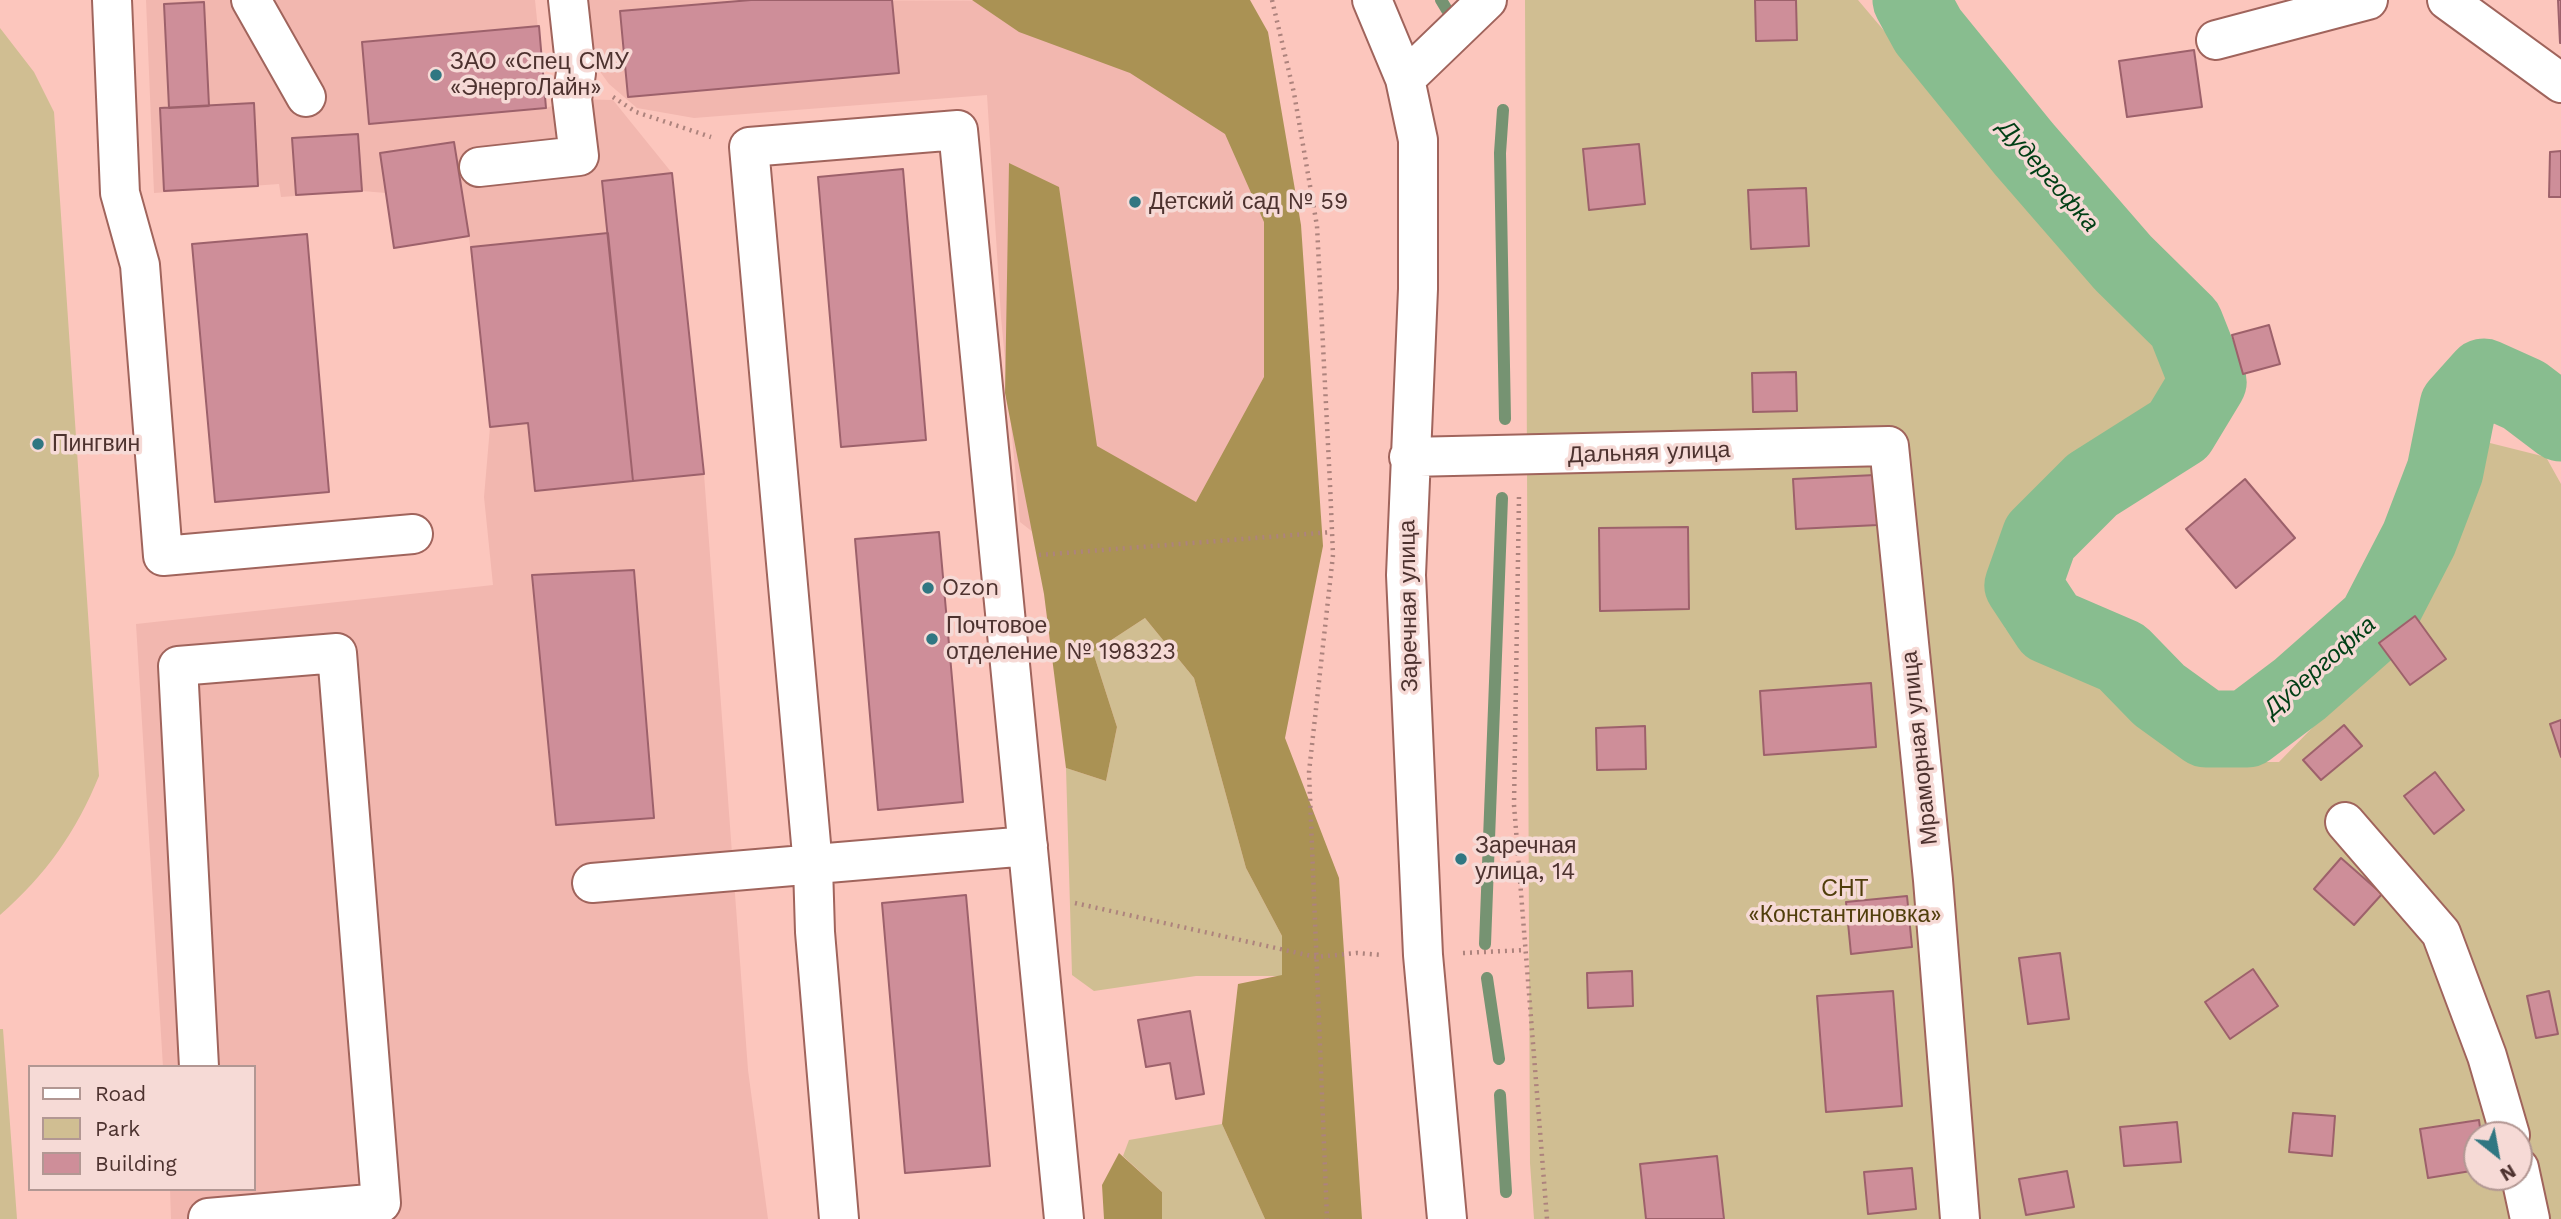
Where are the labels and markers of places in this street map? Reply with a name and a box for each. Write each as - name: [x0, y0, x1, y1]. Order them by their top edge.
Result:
- place label: ЗАО «Спец СМУ «ЭнергоЛайн»: [450, 48, 629, 102]
- marker: ЗАО «Спец СМУ «ЭнергоЛайн»: [428, 67, 444, 83]
- place label: Детский сад № 59: [1149, 188, 1348, 216]
- marker: Детский сад № 59: [1127, 194, 1143, 210]
- place label: Пингвин: [52, 430, 140, 458]
- marker: Пингвин: [30, 436, 46, 452]
- place label: Ozon: [942, 574, 999, 602]
- marker: Ozon: [920, 580, 936, 596]
- place label: Почтовое отделение № 198323: [946, 612, 1176, 666]
- marker: Почтовое отделение № 198323: [924, 631, 940, 647]
- place label: Заречная улица, 14: [1475, 832, 1576, 886]
- marker: Заречная улица, 14: [1453, 851, 1469, 867]

